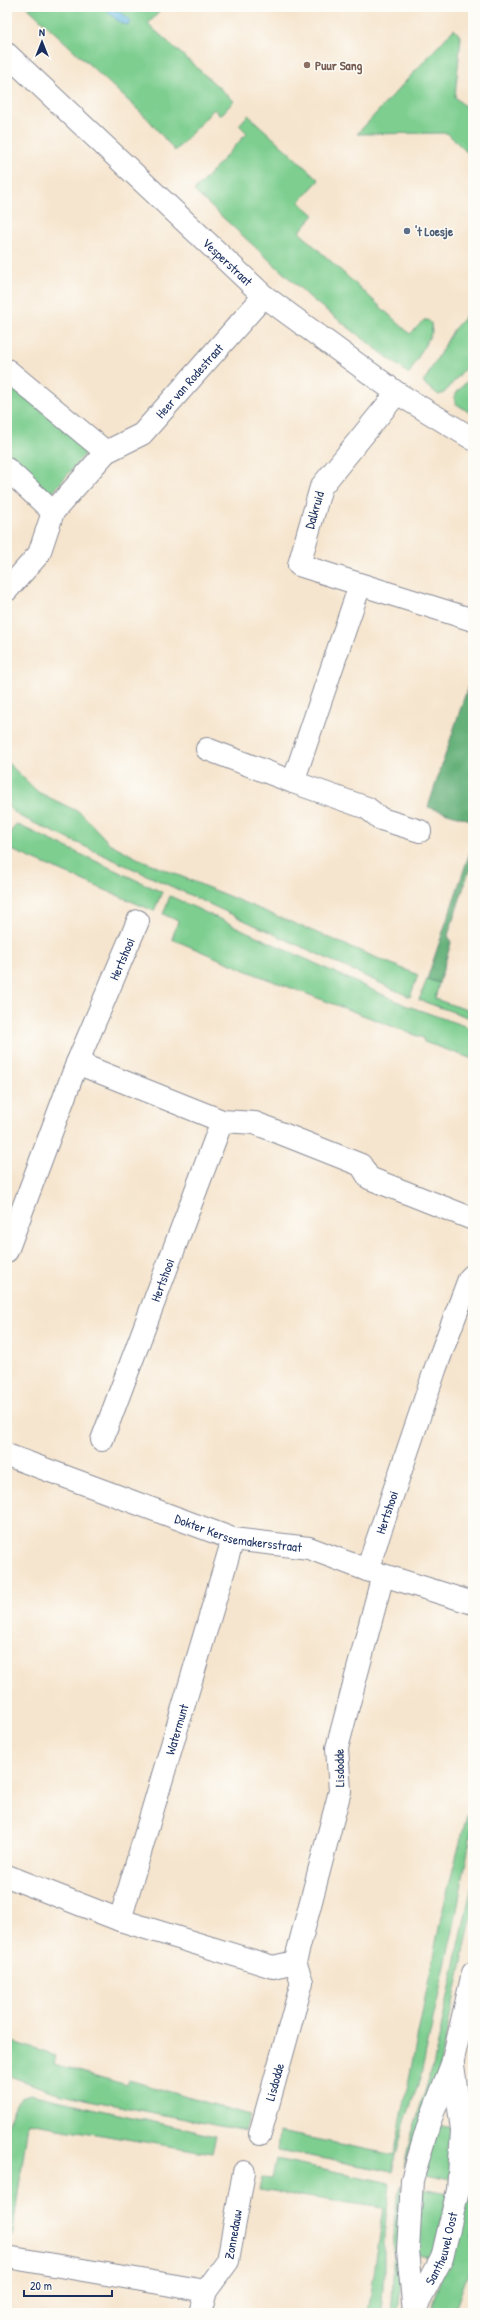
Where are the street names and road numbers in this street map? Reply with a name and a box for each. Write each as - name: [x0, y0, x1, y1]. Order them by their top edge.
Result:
- street label: Vesperstraat: [199, 234, 257, 290]
- street label: Heer van Rodestraat: [151, 339, 228, 422]
- street label: Dalkruid: [300, 489, 328, 531]
- street label: Hertshooi: [105, 935, 139, 983]
- street label: Hertshooi: [146, 1256, 178, 1304]
- street label: Hertshooi: [371, 1488, 402, 1536]
- street label: Dokter Kerssemakersstraat: [172, 1509, 303, 1556]
- street label: Watermunt: [161, 1701, 193, 1757]
- street label: Lisdodde: [330, 1749, 348, 1787]
- street label: Lisdodde: [261, 2061, 288, 2103]
- street label: Zonnedauw: [219, 2208, 246, 2261]
- street label: Santheuvel Oost: [420, 2210, 462, 2288]

